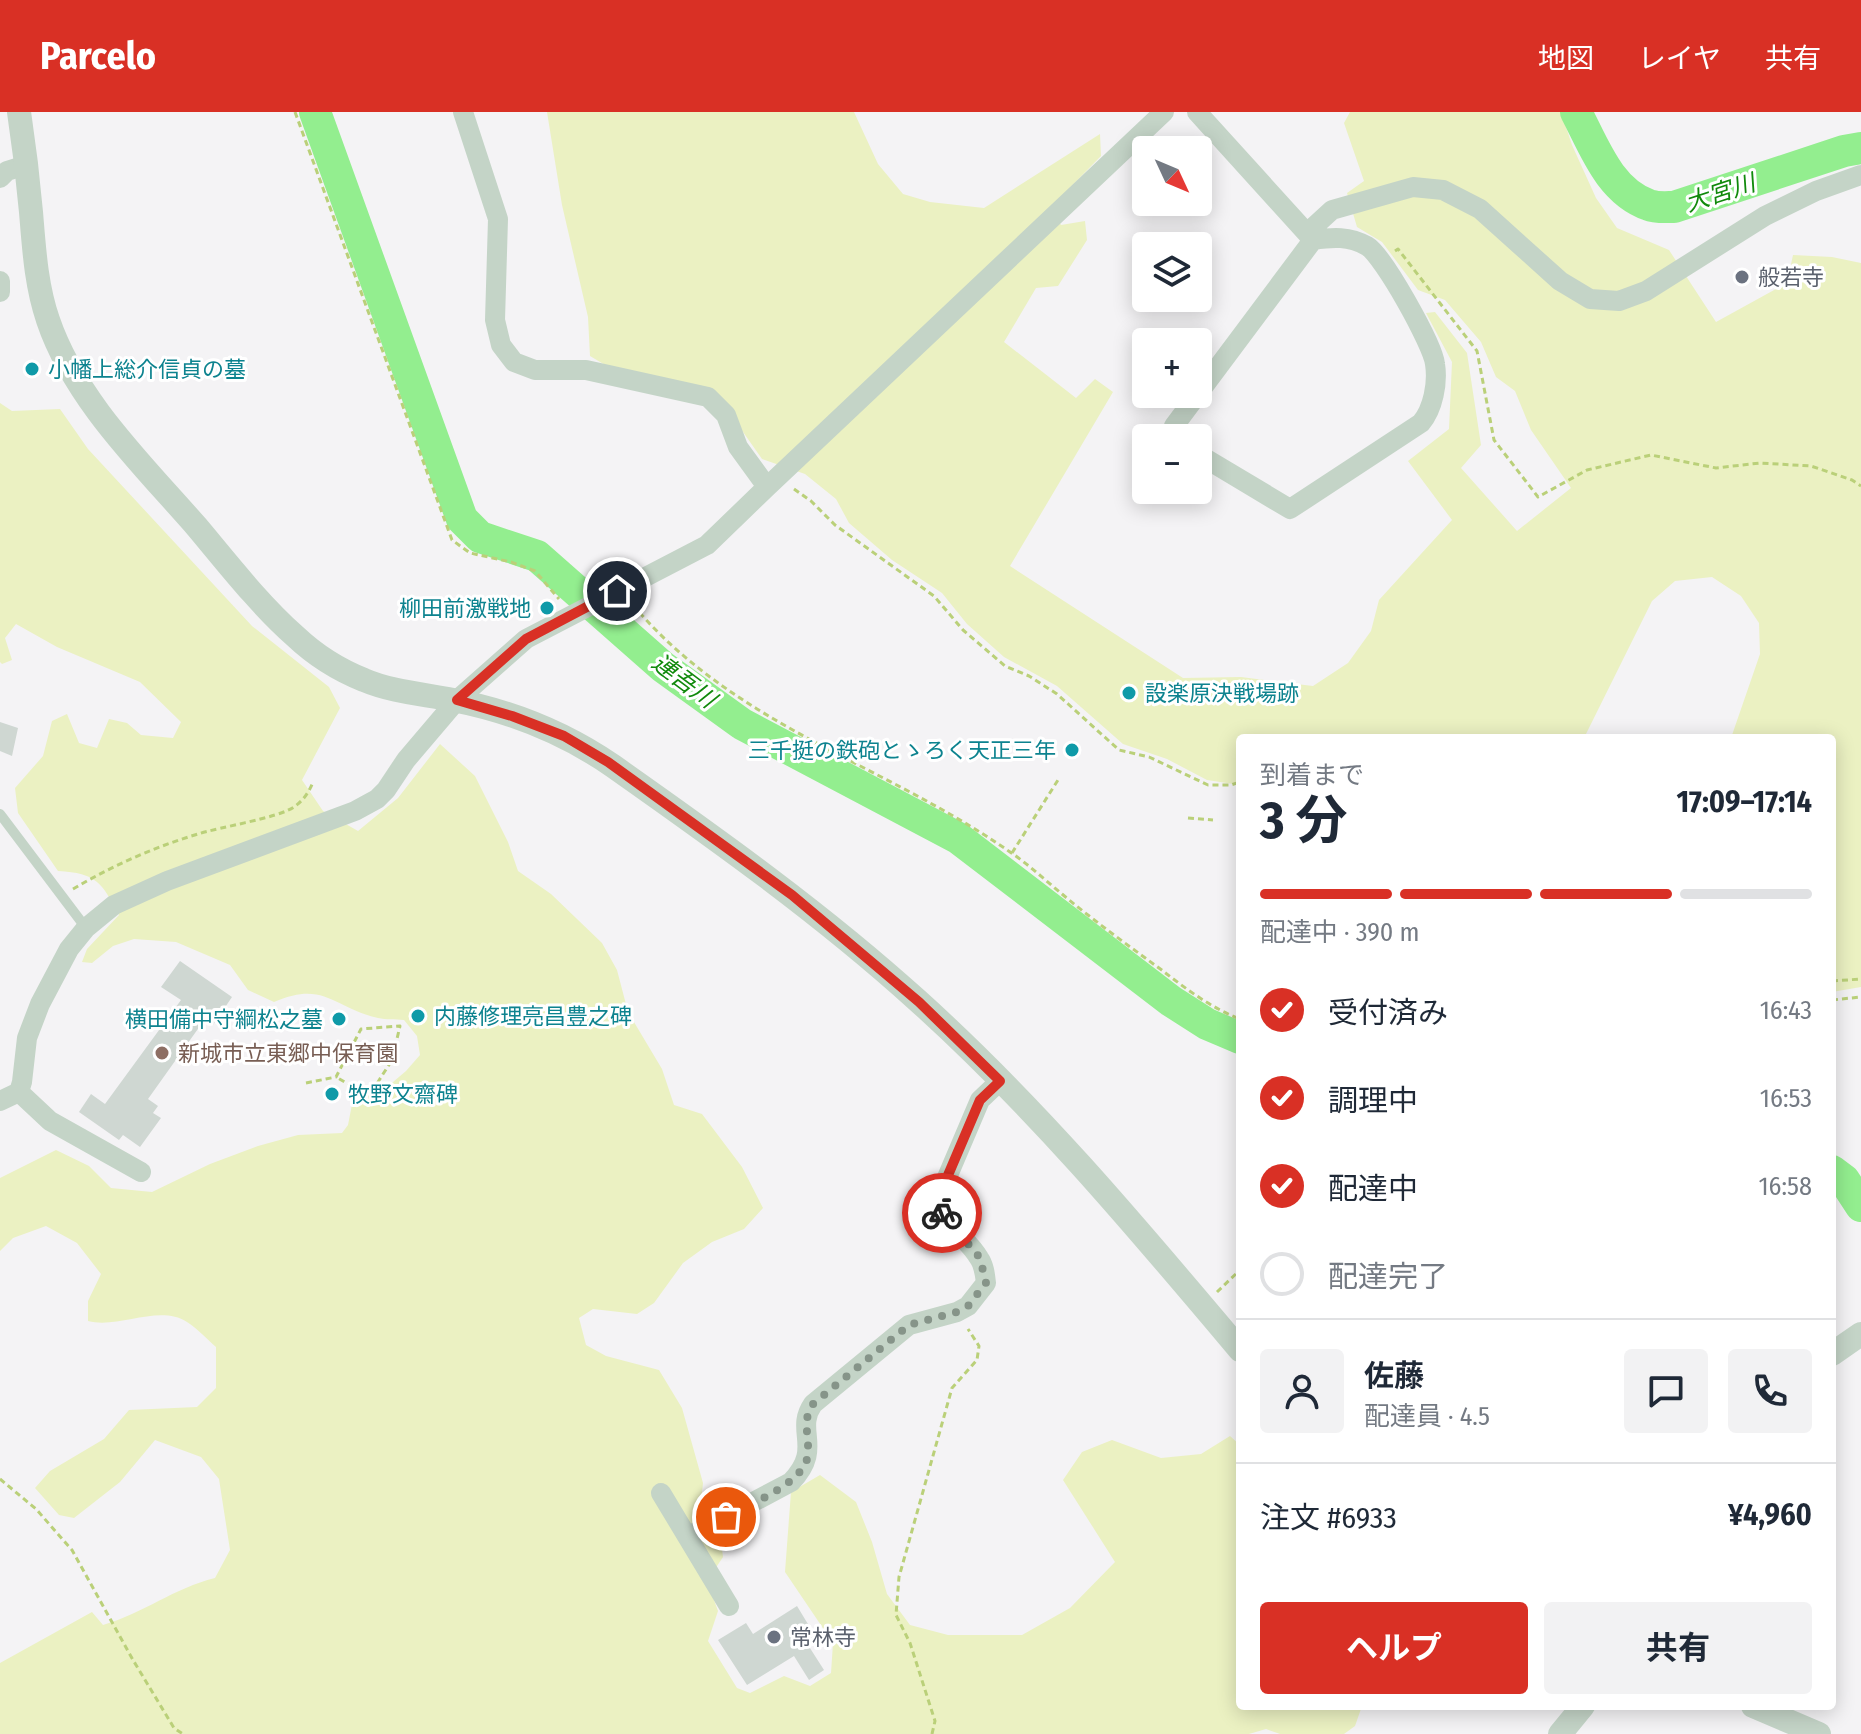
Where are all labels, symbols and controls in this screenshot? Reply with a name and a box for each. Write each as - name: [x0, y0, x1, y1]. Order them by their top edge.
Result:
- text: Parcelo: [40, 33, 156, 79]
- text: 地図: [1538, 42, 1594, 75]
- text: レイヤ: [1638, 42, 1721, 75]
- text: 共有: [1765, 42, 1821, 75]
- north arrow: [1132, 136, 1212, 216]
- map controls: [1132, 136, 1212, 504]
- water label: 大宮川: [1681, 168, 1761, 217]
- button: layers: [1132, 232, 1212, 312]
- place label: 般若寺: [1758, 264, 1824, 291]
- marker: 般若寺: [1733, 268, 1751, 286]
- button: +: [1132, 328, 1212, 408]
- place label: 小幡上総介信貞の墓: [48, 356, 246, 383]
- marker: 小幡上総介信貞の墓: [23, 360, 41, 378]
- button: −: [1132, 424, 1212, 504]
- pin: [583, 557, 651, 625]
- icon: home: [595, 569, 639, 613]
- place label: 柳田前激戦地: [399, 595, 531, 622]
- marker: 柳田前激戦地: [538, 599, 556, 617]
- water label: 連吾川: [647, 648, 724, 716]
- place label: 設楽原決戦場跡: [1145, 680, 1299, 707]
- marker: 設楽原決戦場跡: [1120, 684, 1138, 702]
- place label: 三千挺の鉄砲とゝろく天正三年: [748, 737, 1056, 764]
- marker: 三千挺の鉄砲とゝろく天正三年: [1063, 741, 1081, 759]
- text: 到着まで: [1260, 760, 1364, 791]
- text: 17:09–17:14: [1676, 784, 1812, 820]
- text: 3 分: [1260, 789, 1347, 852]
- text: 配達中 · 390 m: [1260, 917, 1419, 948]
- icon: check: [1260, 988, 1304, 1032]
- text: 受付済み: [1328, 995, 1448, 1031]
- text: 16:43: [1760, 995, 1812, 1026]
- place label: 内藤修理亮昌豊之碑: [434, 1003, 632, 1030]
- place label: 横田備中守綱松之墓: [125, 1006, 323, 1033]
- marker: 内藤修理亮昌豊之碑: [409, 1007, 427, 1025]
- marker: 横田備中守綱松之墓: [330, 1010, 348, 1028]
- place label: 新城市立東郷中保育園: [178, 1040, 398, 1067]
- marker: 新城市立東郷中保育園: [153, 1044, 171, 1062]
- icon: check: [1260, 1076, 1304, 1120]
- place label: 牧野文齋碑: [348, 1081, 458, 1108]
- text: 調理中: [1328, 1083, 1418, 1119]
- text: 16:53: [1760, 1083, 1812, 1114]
- marker: 牧野文齋碑: [323, 1085, 341, 1103]
- icon: check: [1260, 1164, 1304, 1208]
- text: 配達中: [1328, 1171, 1418, 1207]
- text: 16:58: [1758, 1171, 1812, 1202]
- courier: [902, 1173, 982, 1253]
- icon: bike: [920, 1191, 964, 1235]
- text: 配達完了: [1328, 1259, 1448, 1295]
- button: person: [1260, 1349, 1344, 1433]
- button: chat: [1624, 1349, 1708, 1433]
- button: phone: [1728, 1349, 1812, 1433]
- text: 佐藤: [1364, 1358, 1424, 1394]
- text: 配達員 · 4.5: [1364, 1401, 1490, 1432]
- pin: [692, 1483, 760, 1551]
- icon: bag: [704, 1495, 748, 1539]
- text: ¥4,960: [1728, 1497, 1812, 1533]
- text: 注文 #6933: [1260, 1500, 1397, 1536]
- button: ヘルプ: [1260, 1602, 1528, 1694]
- button: 共有: [1544, 1602, 1812, 1694]
- place label: 常林寺: [790, 1624, 856, 1651]
- marker: 常林寺: [765, 1628, 783, 1646]

